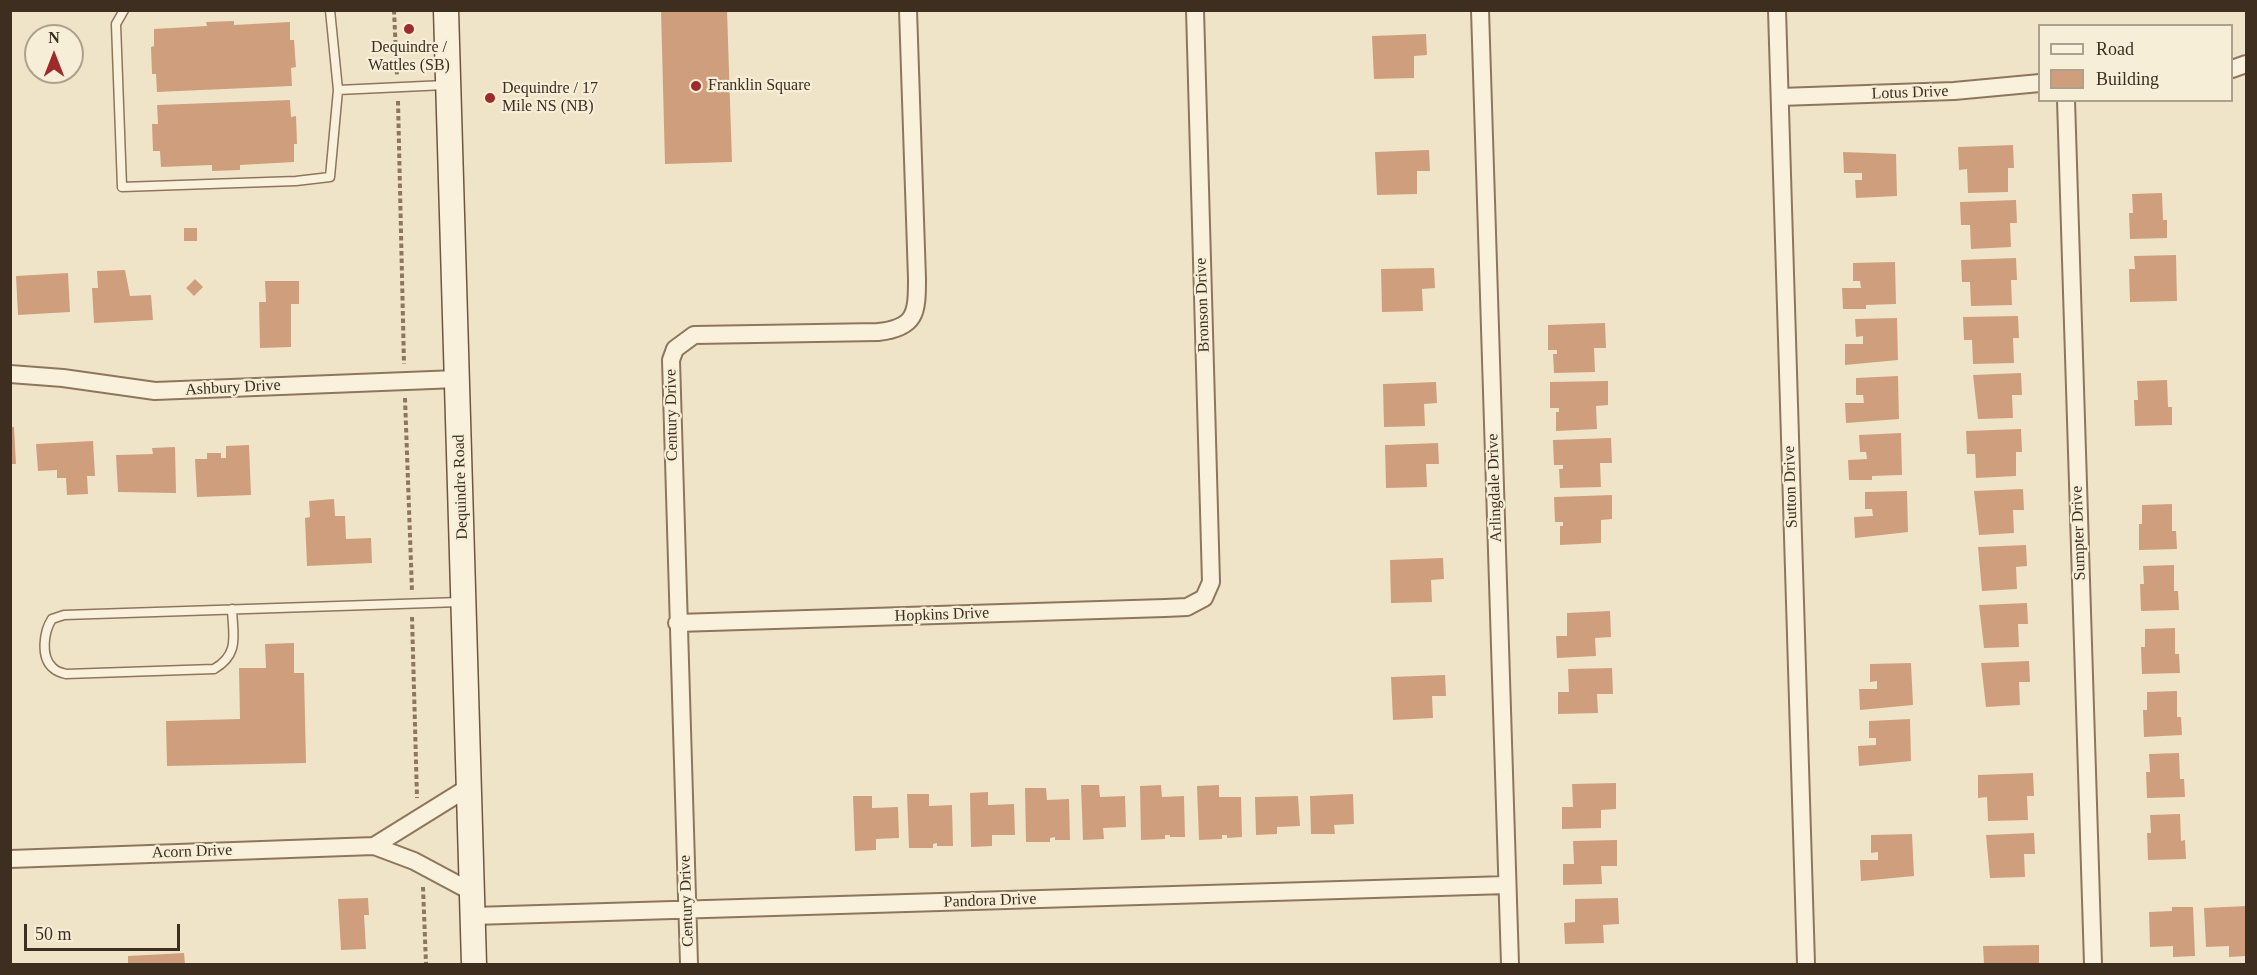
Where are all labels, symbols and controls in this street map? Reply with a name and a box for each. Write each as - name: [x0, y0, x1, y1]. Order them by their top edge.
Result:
- marker: Dequindre / Wattles (SB): [402, 22, 416, 36]
- north arrow: [24, 24, 84, 84]
- legend: [2038, 24, 2233, 102]
- text: N: [48, 29, 60, 46]
- place label: Dequindre / Wattles (SB): [368, 38, 450, 76]
- text: Road: [2096, 39, 2134, 59]
- text: Building: [2096, 69, 2159, 89]
- place label: Franklin Square: [708, 76, 811, 96]
- place label: Dequindre / 17 Mile NS (NB): [502, 79, 598, 117]
- marker: Franklin Square: [689, 79, 703, 93]
- street label: Lotus Drive: [1871, 82, 1949, 104]
- marker: Dequindre / 17 Mile NS (NB): [483, 91, 497, 105]
- street label: Bronson Drive: [1192, 257, 1214, 353]
- street label: Century Drive: [662, 369, 682, 461]
- street label: Ashbury Drive: [185, 376, 281, 400]
- street label: Arlingdale Drive: [1484, 433, 1506, 543]
- street label: Dequindre Road: [450, 434, 472, 540]
- street label: Sutton Drive: [1780, 446, 1802, 528]
- street label: Sumpter Drive: [2068, 485, 2090, 581]
- street label: Hopkins Drive: [894, 604, 990, 626]
- street label: Acorn Drive: [151, 841, 233, 863]
- street label: Century Drive: [676, 855, 698, 947]
- street label: Pandora Drive: [943, 890, 1037, 912]
- scale bar: [27, 912, 183, 950]
- text: 50 m: [35, 924, 72, 944]

